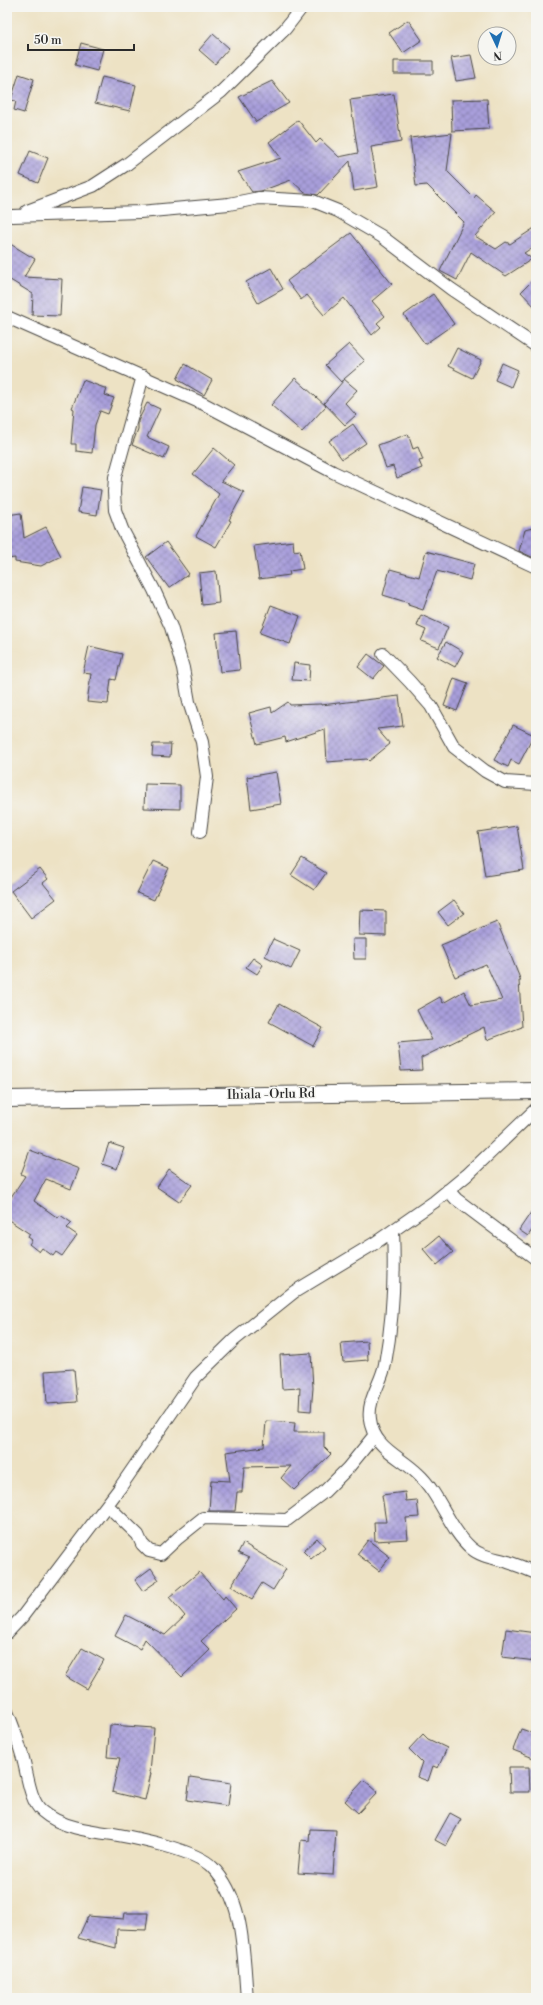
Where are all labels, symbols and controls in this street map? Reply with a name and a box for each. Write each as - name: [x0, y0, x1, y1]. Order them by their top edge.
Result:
- scale bar: [28, 26, 134, 52]
- north arrow: [477, 26, 517, 66]
- text: 50 m: [34, 33, 62, 48]
- text: N: [493, 48, 502, 62]
- street label: Ihiala -Orlu Rd: [227, 1085, 316, 1103]

